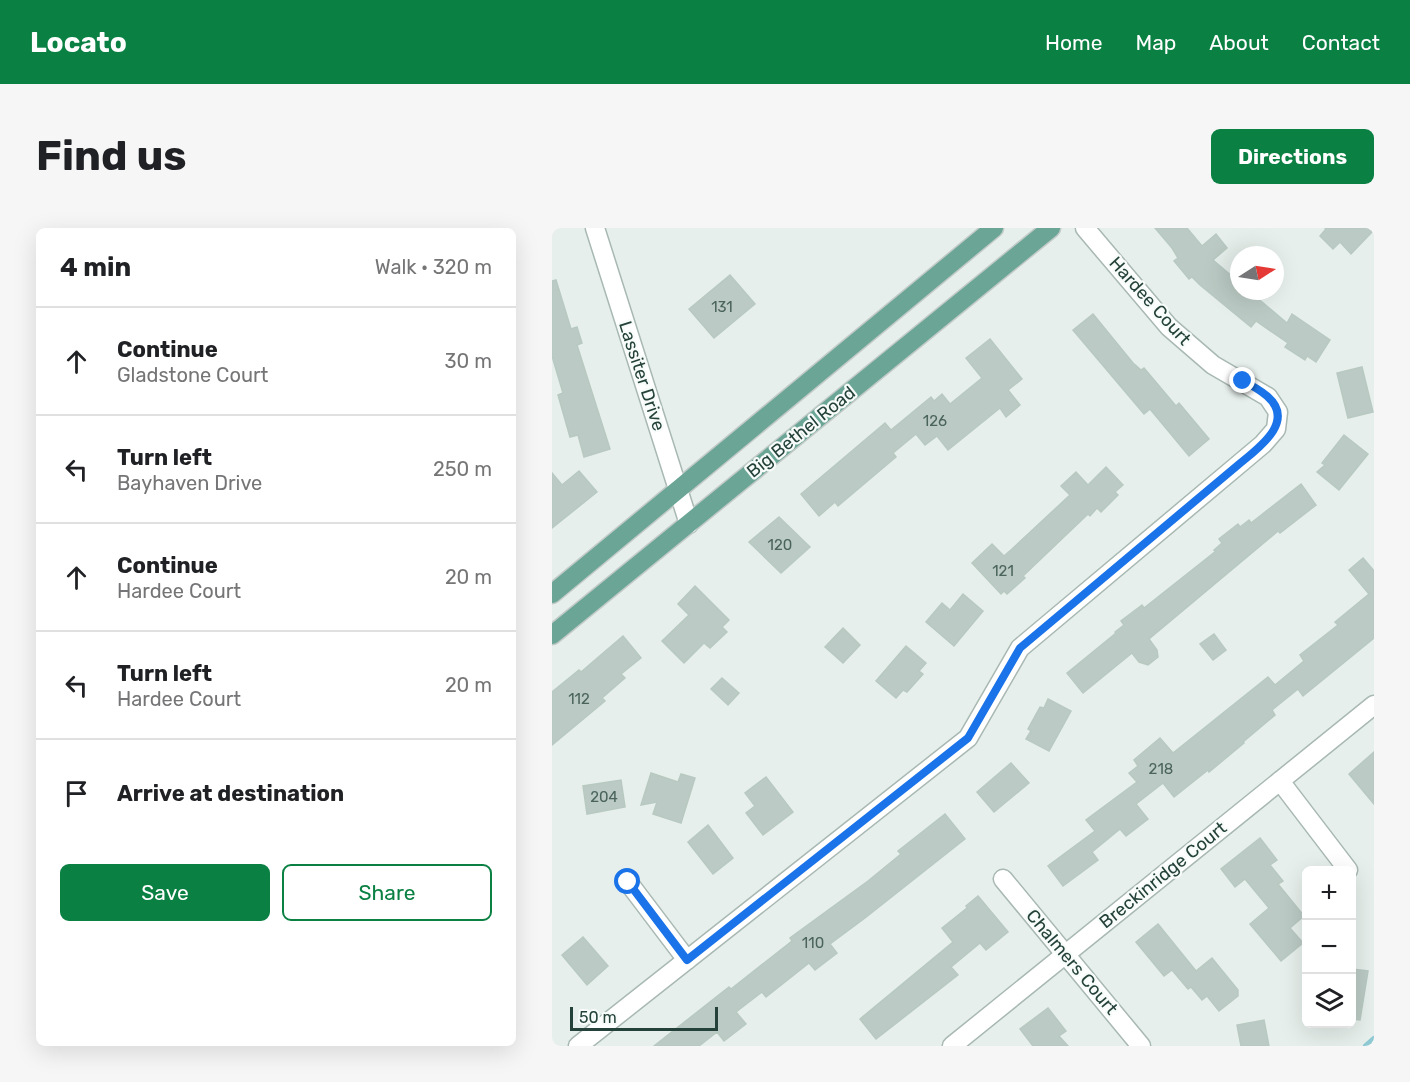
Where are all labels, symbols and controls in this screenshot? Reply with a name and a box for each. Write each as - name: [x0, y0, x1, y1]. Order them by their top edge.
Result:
- text: Locato: [30, 26, 127, 59]
- text: Home: [1045, 30, 1102, 55]
- text: Map: [1135, 30, 1176, 55]
- text: About: [1209, 30, 1269, 55]
- text: Contact: [1302, 30, 1380, 55]
- button: Directions: [1211, 129, 1374, 184]
- text: Find us: [36, 131, 187, 181]
- north arrow: [1230, 246, 1284, 300]
- text: 4 min: [60, 252, 131, 283]
- street label: Hardee Court: [1104, 252, 1196, 350]
- text: Walk · 320 m: [375, 255, 492, 279]
- house number: 131: [711, 298, 733, 316]
- street label: Lassiter Drive: [614, 318, 670, 434]
- text: Continue: [117, 336, 218, 363]
- icon: ahead: [60, 345, 93, 378]
- text: 30 m: [445, 349, 492, 373]
- text: Gladstone Court: [117, 363, 268, 387]
- route end: [1229, 367, 1255, 393]
- street label: Big Bethel Road: [742, 382, 860, 482]
- house number: 126: [923, 412, 947, 430]
- text: Turn left: [117, 444, 212, 471]
- icon: left: [60, 453, 93, 486]
- text: 250 m: [433, 457, 492, 481]
- text: Bayhaven Drive: [117, 471, 262, 495]
- house number: 120: [768, 536, 792, 554]
- text: Continue: [117, 552, 218, 579]
- icon: ahead: [60, 561, 93, 594]
- house number: 121: [992, 562, 1014, 580]
- text: 20 m: [445, 565, 492, 589]
- text: Hardee Court: [117, 579, 241, 603]
- text: Turn left: [117, 660, 212, 687]
- icon: left: [60, 669, 93, 702]
- text: 20 m: [445, 673, 492, 697]
- text: Hardee Court: [117, 687, 241, 711]
- house number: 112: [568, 690, 590, 708]
- house number: 218: [1149, 760, 1173, 778]
- icon: arrive: [60, 777, 93, 810]
- text: Arrive at destination: [117, 780, 344, 807]
- house number: 204: [590, 788, 618, 806]
- street label: Breckinridge Court: [1095, 817, 1231, 933]
- button: Save: [60, 864, 270, 921]
- button: Share: [282, 864, 492, 921]
- map controls: [1302, 866, 1356, 1028]
- button: +: [1302, 866, 1356, 920]
- route start: [614, 868, 640, 894]
- street label: Chalmers Court: [1022, 905, 1122, 1019]
- button: −: [1302, 920, 1356, 974]
- house number: 110: [802, 934, 824, 952]
- button: layers: [1302, 974, 1356, 1028]
- scale bar: [570, 1004, 718, 1032]
- text: 50 m: [579, 1008, 617, 1027]

